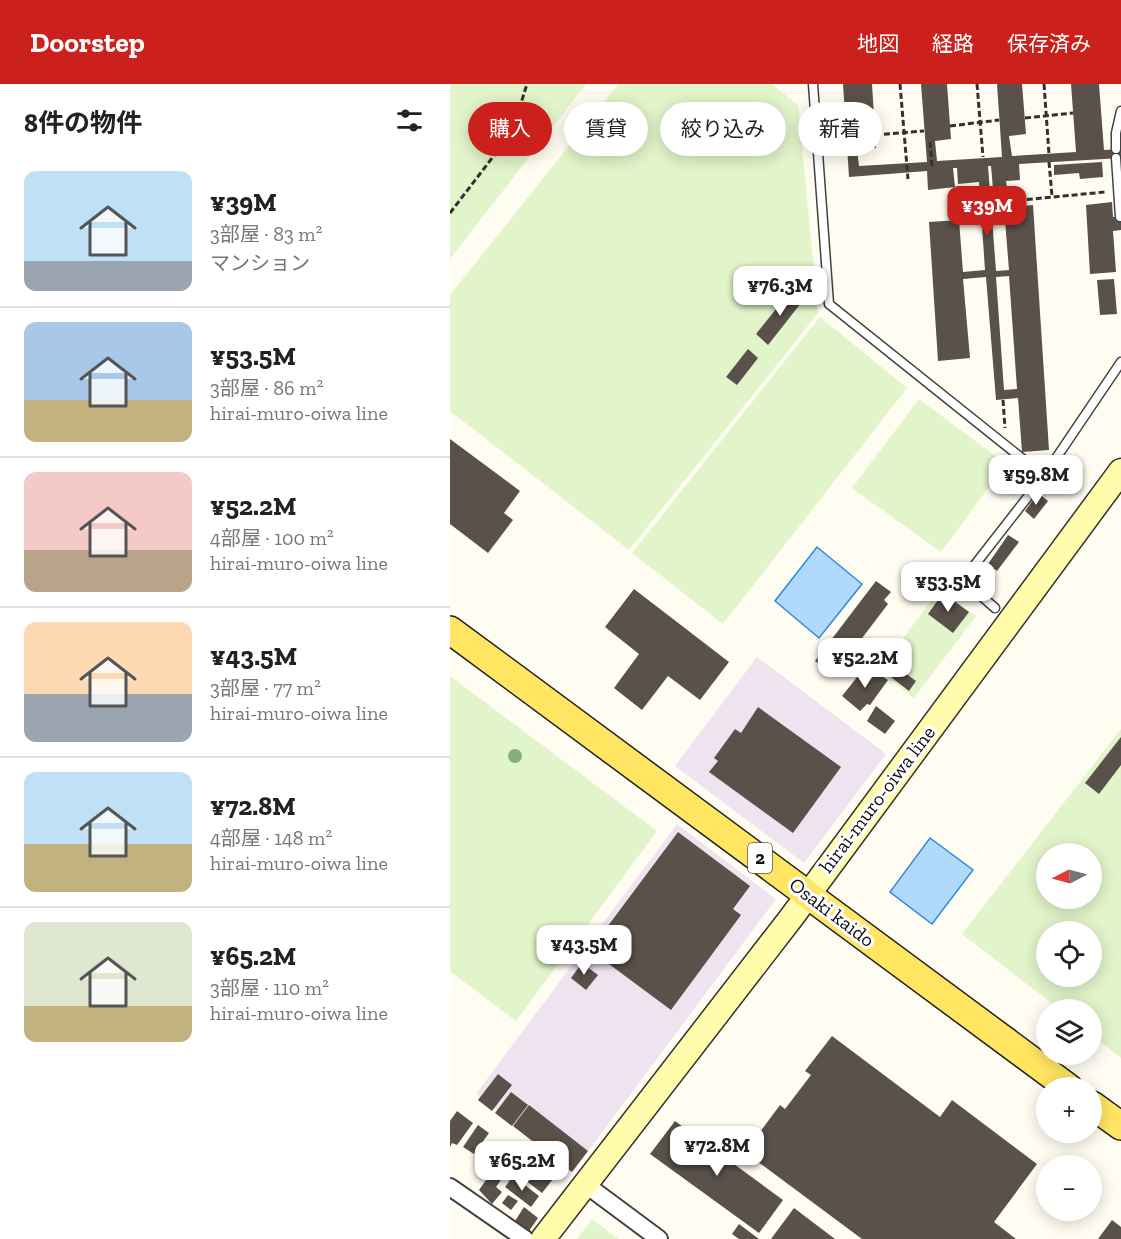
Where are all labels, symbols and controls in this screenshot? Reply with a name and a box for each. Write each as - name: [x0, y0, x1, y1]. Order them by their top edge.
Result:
- text: Doorstep: [30, 26, 145, 59]
- text: 地図: [857, 31, 899, 56]
- text: 経路: [932, 31, 974, 56]
- text: 保存済み: [1007, 31, 1091, 56]
- chip: 購入: [468, 102, 552, 156]
- chip: 賃貸: [564, 102, 648, 156]
- chip: 絞り込み: [660, 102, 786, 156]
- chip: 新着: [798, 102, 882, 156]
- icon: filters: [393, 104, 426, 137]
- text: 8件の物件: [24, 107, 142, 139]
- text: ¥39M: [210, 186, 277, 218]
- pin: ¥39M: [951, 186, 1023, 237]
- text: ¥39M: [961, 193, 1013, 217]
- icon: home: [72, 195, 144, 267]
- text: 3部屋 · 83 m²: [210, 222, 323, 246]
- text: マンション: [210, 251, 310, 275]
- pin: ¥76.3M: [731, 266, 829, 317]
- text: ¥76.3M: [747, 273, 813, 297]
- text: ¥53.5M: [210, 340, 296, 372]
- icon: home: [72, 346, 144, 418]
- text: 3部屋 · 86 m²: [210, 376, 323, 400]
- text: hirai-muro-oiwa line: [210, 401, 388, 425]
- pin: ¥59.8M: [987, 455, 1085, 506]
- text: ¥59.8M: [1003, 462, 1069, 486]
- text: ¥52.2M: [210, 490, 296, 522]
- icon: home: [72, 496, 144, 568]
- text: 4部屋 · 100 m²: [210, 526, 334, 550]
- text: hirai-muro-oiwa line: [210, 551, 388, 575]
- pin: ¥53.5M: [899, 562, 997, 613]
- text: ¥53.5M: [915, 569, 981, 593]
- pin: ¥52.2M: [816, 638, 914, 689]
- text: ¥43.5M: [210, 640, 297, 672]
- text: ¥52.2M: [832, 645, 898, 669]
- icon: home: [72, 646, 144, 718]
- text: 3部屋 · 77 m²: [210, 676, 321, 700]
- text: hirai-muro-oiwa line: [210, 701, 388, 725]
- street label: hirai-muro-oiwa line: [814, 721, 940, 877]
- text: ¥72.8M: [210, 790, 296, 822]
- icon: home: [72, 796, 144, 868]
- text: 4部屋 · 148 m²: [210, 826, 332, 850]
- road number: 2: [748, 843, 772, 873]
- north arrow: [1036, 843, 1102, 909]
- map controls: [1036, 843, 1102, 1221]
- text: hirai-muro-oiwa line: [210, 851, 388, 875]
- street label: Osaki kaido: [785, 872, 879, 952]
- button: locate: [1036, 921, 1102, 987]
- pin: ¥43.5M: [535, 925, 633, 976]
- text: ¥43.5M: [551, 932, 617, 956]
- text: ¥65.2M: [210, 940, 296, 972]
- icon: home: [72, 946, 144, 1018]
- text: 3部屋 · 110 m²: [210, 976, 329, 1000]
- button: layers: [1036, 999, 1102, 1065]
- text: hirai-muro-oiwa line: [210, 1001, 388, 1025]
- button: +: [1036, 1077, 1102, 1143]
- pin: ¥72.8M: [668, 1126, 766, 1177]
- text: ¥72.8M: [684, 1133, 750, 1157]
- pin: ¥65.2M: [473, 1141, 571, 1192]
- text: ¥65.2M: [489, 1148, 555, 1172]
- button: −: [1036, 1155, 1102, 1221]

